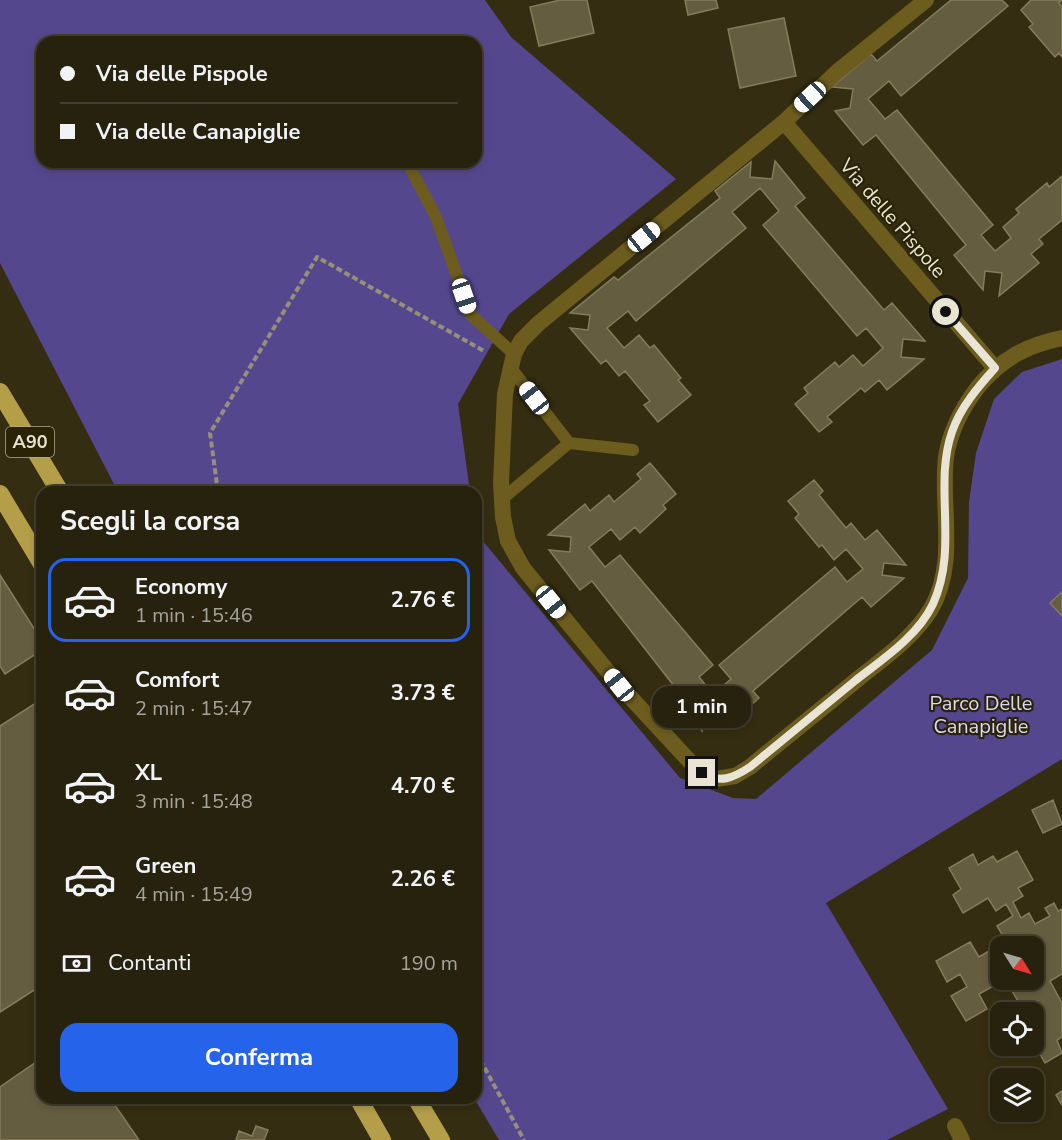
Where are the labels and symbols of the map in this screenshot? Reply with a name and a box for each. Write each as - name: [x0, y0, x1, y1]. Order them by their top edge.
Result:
- car: [791, 78, 829, 116]
- street label: Via delle Pispole: [833, 152, 952, 284]
- car: [624, 219, 664, 255]
- car: [450, 276, 478, 316]
- route start: [932, 298, 959, 325]
- car: [516, 378, 552, 418]
- road number: A90: [6, 427, 54, 457]
- car: [533, 582, 569, 622]
- car: [601, 665, 637, 705]
- callout: 1 min: [652, 686, 752, 728]
- park label: Parco Delle Canapiglie: [930, 690, 1033, 740]
- route end: [688, 759, 715, 786]
- north arrow: [990, 936, 1044, 990]

